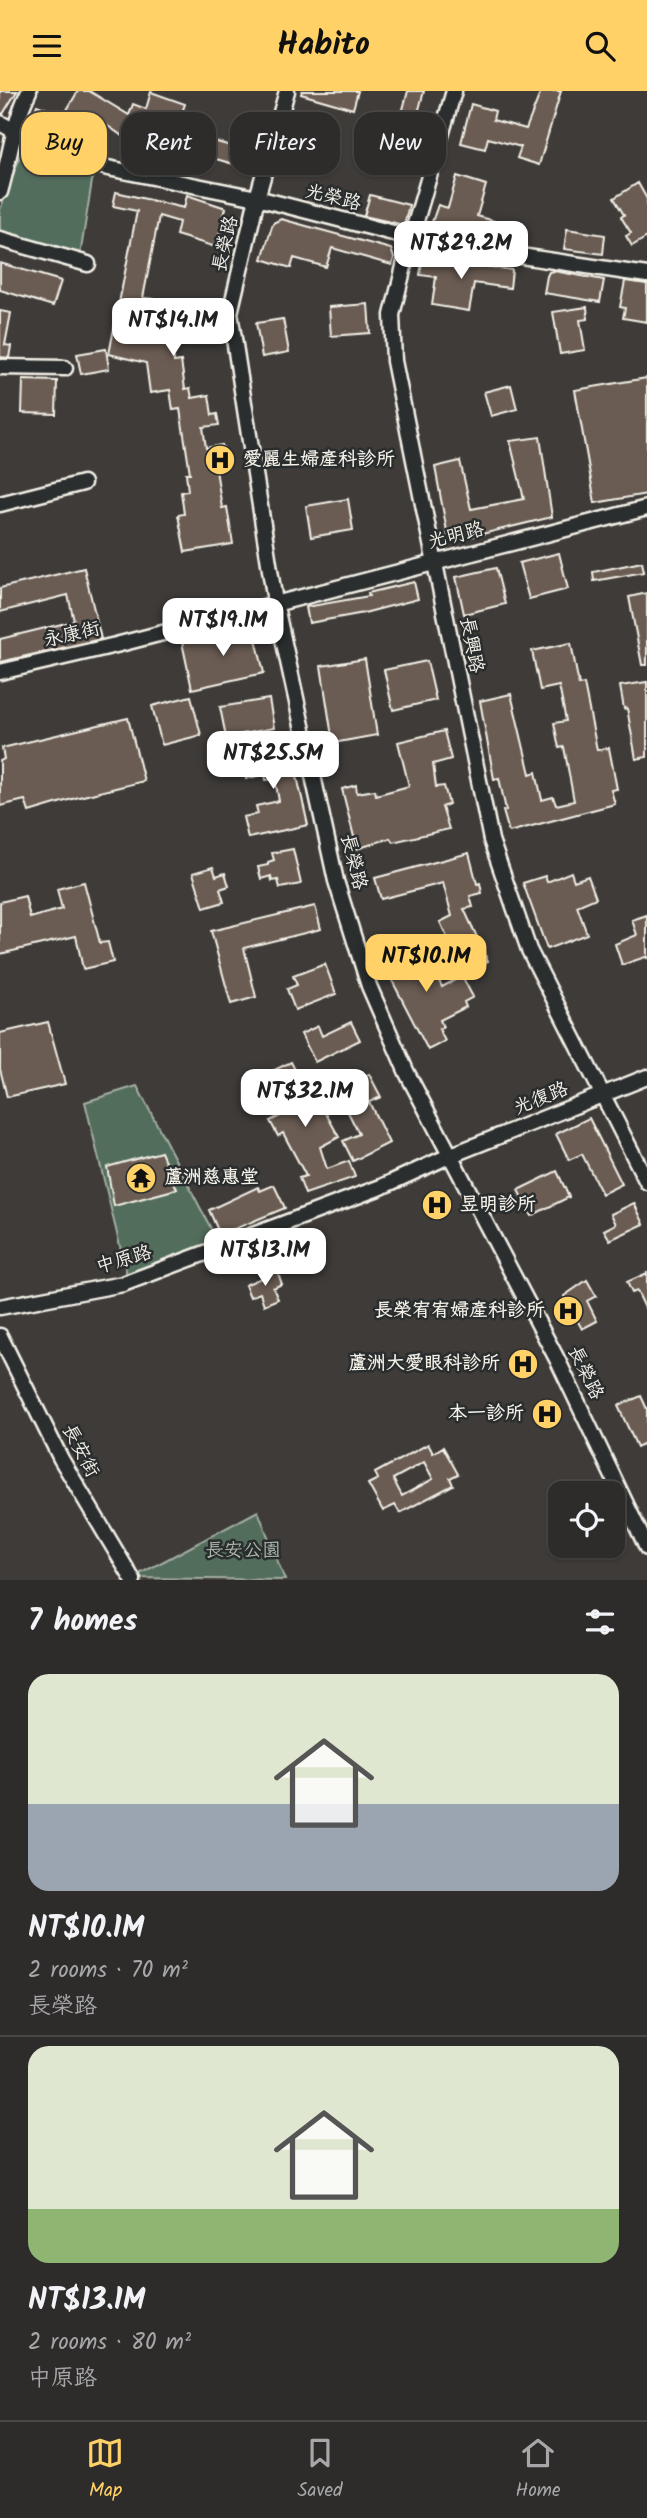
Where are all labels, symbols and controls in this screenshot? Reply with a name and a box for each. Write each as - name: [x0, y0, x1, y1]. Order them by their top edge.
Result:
- text: Habito: [277, 20, 370, 71]
- icon: menu: [28, 27, 66, 65]
- icon: search: [581, 27, 619, 65]
- chip: Buy: [21, 112, 107, 175]
- chip: Rent: [121, 112, 216, 175]
- chip: Filters: [230, 112, 340, 175]
- chip: New: [354, 112, 446, 175]
- street label: 光榮路: [302, 177, 364, 219]
- street label: 長榮路: [205, 213, 247, 275]
- pin: NT$29.2M: [389, 221, 533, 281]
- text: NT$29.2M: [410, 226, 512, 262]
- pin: NT$14.1M: [101, 299, 245, 358]
- text: NT$14.1M: [128, 303, 218, 339]
- hospital icon: 愛麗生婦產科診所: [203, 443, 237, 477]
- place label: 愛麗生婦產科診所: [243, 445, 395, 475]
- street label: 光明路: [425, 515, 487, 557]
- pin: NT$19.1M: [151, 599, 295, 658]
- text: NT$19.1M: [178, 603, 268, 639]
- street label: 永康街: [41, 614, 103, 656]
- street label: 長興路: [451, 614, 491, 676]
- pin: NT$25.5M: [201, 731, 345, 791]
- text: NT$25.5M: [223, 736, 323, 772]
- street label: 長榮路: [332, 831, 374, 893]
- pin: NT$10.1M: [354, 935, 498, 994]
- text: NT$10.1M: [381, 939, 471, 975]
- pin: NT$32.1M: [233, 1069, 377, 1129]
- text: NT$32.1M: [257, 1074, 353, 1110]
- street label: 光復路: [509, 1074, 573, 1124]
- temple icon: 蘆洲慈惠堂: [124, 1161, 158, 1195]
- place label: 蘆洲慈惠堂: [164, 1163, 259, 1193]
- hospital icon: 昱明診所: [420, 1188, 454, 1222]
- place label: 昱明診所: [460, 1190, 536, 1220]
- pin: NT$13.1M: [193, 1229, 337, 1288]
- text: NT$13.1M: [220, 1233, 310, 1269]
- street label: 中原路: [92, 1238, 156, 1282]
- hospital icon: 長榮宥宥婦產科診所: [551, 1294, 585, 1328]
- place label: 長榮宥宥婦產科診所: [374, 1296, 545, 1326]
- street label: 長榮路: [559, 1341, 611, 1405]
- hospital icon: 蘆洲大愛眼科診所: [506, 1347, 540, 1381]
- place label: 蘆洲大愛眼科診所: [348, 1349, 500, 1379]
- hospital icon: 本一診所: [530, 1397, 564, 1431]
- place label: 本一診所: [448, 1399, 524, 1429]
- street label: 長安街: [53, 1419, 107, 1483]
- map controls: [548, 1481, 625, 1558]
- button: locate: [548, 1481, 625, 1558]
- park label: 長安公園: [205, 1536, 281, 1566]
- text: 7 homes: [28, 1598, 138, 1646]
- icon: filters: [581, 1603, 619, 1641]
- icon: home: [261, 1720, 387, 1846]
- text: NT$10.1M: [28, 1905, 144, 1953]
- text: 2 rooms · 70 m²: [28, 1953, 188, 1989]
- text: 長榮路: [28, 1989, 97, 2025]
- icon: home: [261, 2092, 387, 2218]
- text: NT$13.1M: [28, 2277, 145, 2325]
- text: 2 rooms · 80 m²: [28, 2325, 191, 2361]
- text: 中原路: [28, 2361, 97, 2397]
- tab: Map: [86, 2434, 124, 2506]
- tab: Saved: [297, 2434, 343, 2506]
- tab: Home: [515, 2434, 561, 2506]

